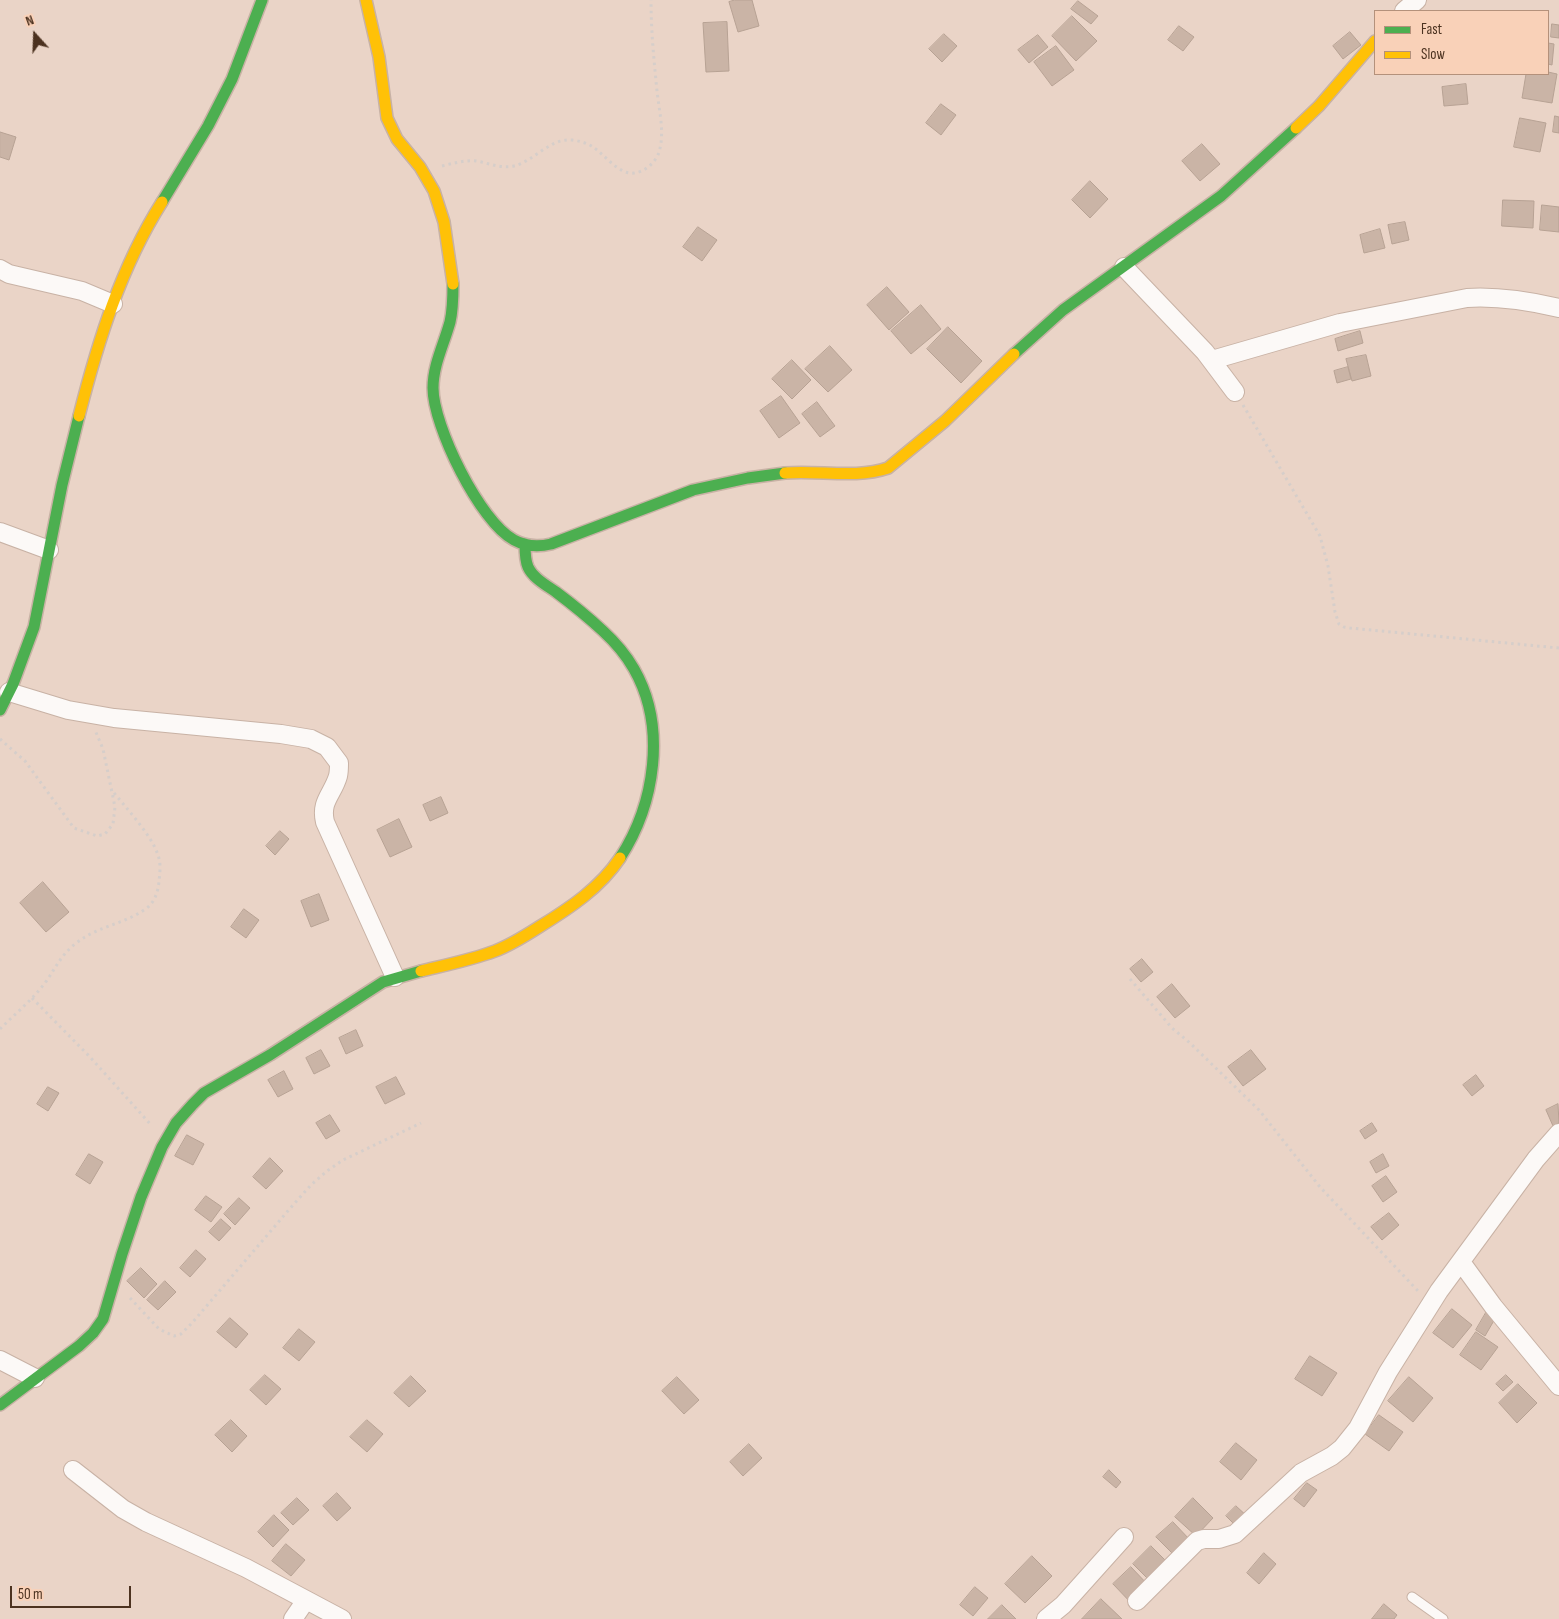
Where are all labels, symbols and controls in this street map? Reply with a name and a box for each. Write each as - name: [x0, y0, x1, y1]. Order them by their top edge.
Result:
- north arrow: [10, 10, 60, 60]
- legend: [1374, 10, 1549, 75]
- text: N: [23, 11, 36, 30]
- text: Fast: [1421, 20, 1442, 39]
- text: Slow: [1421, 45, 1445, 64]
- scale bar: [12, 1576, 134, 1608]
- text: 50 m: [18, 1585, 43, 1604]

